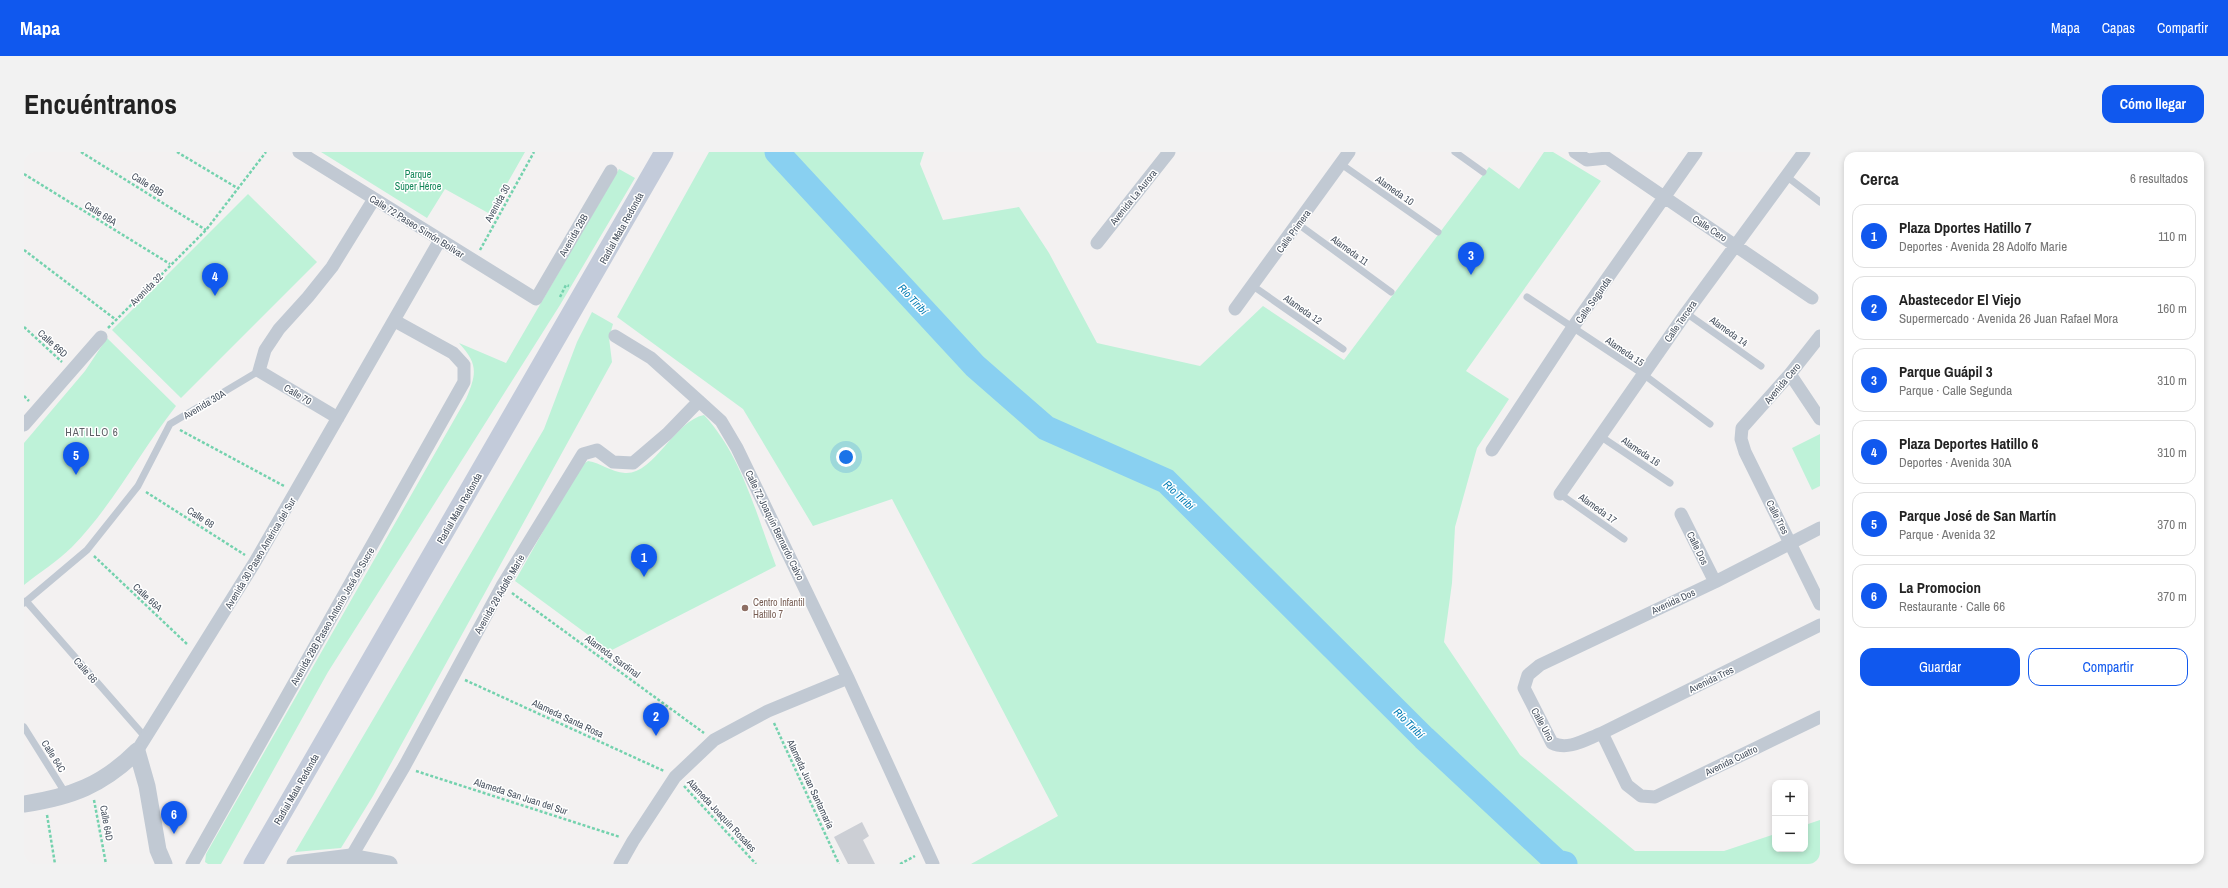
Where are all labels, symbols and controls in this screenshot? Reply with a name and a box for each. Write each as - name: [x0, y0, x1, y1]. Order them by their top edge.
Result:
- text: Mapa: [20, 15, 60, 41]
- text: Mapa: [2051, 19, 2080, 37]
- text: Capas: [2102, 19, 2135, 37]
- text: Compartir: [2157, 19, 2208, 37]
- text: Encuéntranos: [24, 85, 177, 123]
- button: Cómo llegar: [2102, 85, 2204, 123]
- street label: Avenida La Aurora: [1106, 167, 1160, 229]
- text: Cerca: [1860, 167, 1899, 190]
- park label: Parque Súper Héroe: [395, 168, 442, 193]
- street label: Calle 68B: [129, 169, 167, 200]
- text: 6 resultados: [2130, 170, 2188, 187]
- street label: Alameda 10: [1372, 172, 1417, 209]
- street label: Avenida 30: [481, 182, 513, 225]
- street label: Radial Mata Redonda: [596, 190, 647, 266]
- street label: Calle 72 Paseo Simón Bolívar: [367, 192, 467, 261]
- street label: Calle 68A: [82, 198, 120, 229]
- street label: Calle Primera: [1273, 207, 1314, 255]
- street label: Avenida 28B: [556, 211, 591, 260]
- street label: Calle Cero: [1690, 212, 1730, 245]
- text: Plaza Dportes Hatillo 7: [1899, 217, 2032, 238]
- text: 1: [1871, 228, 1877, 245]
- text: 110 m: [2158, 228, 2187, 245]
- street label: Alameda 11: [1328, 232, 1371, 269]
- text: Deportes · Avenida 28 Adolfo Marie: [1899, 238, 2067, 255]
- pin: 3: [1458, 242, 1484, 275]
- pin: 4: [202, 263, 228, 296]
- street label: Avenida 32: [126, 270, 166, 309]
- street label: Calle Segunda: [1573, 274, 1614, 326]
- water label: Río Tiribí: [895, 281, 932, 318]
- text: Abastecedor El Viejo: [1899, 289, 2021, 310]
- street label: Alameda 12: [1280, 291, 1325, 328]
- street label: Calle Tercera: [1661, 297, 1700, 345]
- text: 2: [1871, 300, 1877, 317]
- text: 160 m: [2157, 300, 2187, 317]
- text: Supermercado · Avenida 26 Juan Rafael Mora: [1899, 310, 2118, 327]
- street label: Alameda 14: [1706, 313, 1751, 350]
- street label: Calle 66D: [35, 326, 70, 360]
- street label: Alameda 15: [1602, 333, 1647, 369]
- street label: Avenida Cero: [1761, 360, 1804, 407]
- text: Parque Guápil 3: [1899, 361, 1993, 382]
- text: 3: [1871, 372, 1877, 389]
- text: 310 m: [2157, 372, 2187, 389]
- street label: Calle 70: [281, 381, 314, 408]
- text: Parque · Calle Segunda: [1899, 382, 2012, 399]
- street label: Avenida 30A: [180, 387, 228, 423]
- district label: HATILLO 6: [65, 425, 119, 439]
- street label: Alameda 16: [1618, 433, 1663, 469]
- text: Plaza Deportes Hatillo 6: [1899, 433, 2038, 454]
- pin: 5: [63, 442, 89, 475]
- text: 4: [1871, 444, 1877, 461]
- text: 310 m: [2157, 444, 2187, 461]
- your location: [836, 447, 856, 467]
- text: Deportes · Avenida 30A: [1899, 454, 2011, 471]
- street label: Calle 72 Joaquín Bernardo Calvo: [742, 468, 807, 583]
- street label: Radial Mata Redonda: [434, 470, 485, 546]
- water label: Río Tiribí: [1161, 477, 1198, 514]
- street label: Alameda 17: [1575, 490, 1620, 527]
- street label: Avenida 30 Paseo América del Sur: [222, 495, 299, 612]
- street label: Calle Tres: [1763, 498, 1792, 537]
- street label: Calle 68: [185, 504, 217, 531]
- text: Parque José de San Martín: [1899, 505, 2056, 526]
- text: 5: [1871, 516, 1877, 533]
- text: 370 m: [2157, 516, 2187, 533]
- text: Parque · Avenida 32: [1899, 526, 1995, 543]
- street label: Calle Dos: [1684, 529, 1711, 567]
- pin: 1: [631, 544, 657, 577]
- street label: Avenida 28B Paseo Antonio José de Sucre: [287, 545, 378, 688]
- street label: Avenida 28 Adolfo Marie: [471, 552, 528, 637]
- text: La Promocion: [1899, 577, 1981, 598]
- street label: Calle 66A: [130, 580, 165, 615]
- street label: Avenida Dos: [1648, 586, 1697, 618]
- text: 6: [1871, 588, 1877, 605]
- text: 370 m: [2157, 588, 2187, 605]
- place label: Centro Infantil Hatillo 7: [753, 596, 805, 621]
- text: Restaurante · Calle 66: [1899, 598, 2005, 615]
- marker: Centro Infantil Hatillo 7: [740, 603, 750, 613]
- street label: Alameda Sardinal: [582, 631, 643, 681]
- button: Guardar: [1860, 648, 2020, 686]
- button: Compartir: [2028, 648, 2188, 686]
- street label: Calle 66: [71, 655, 101, 686]
- street label: Avenida Tres: [1686, 663, 1736, 696]
- street label: Alameda Santa Rosa: [529, 696, 606, 741]
- pin: 2: [643, 703, 669, 736]
- water label: Río Tiribí: [1391, 705, 1428, 742]
- street label: Calle Uno: [1528, 705, 1557, 744]
- street label: Alameda Juan Santamaría: [784, 737, 837, 831]
- street label: Calle 64C: [39, 738, 69, 775]
- street label: Avenida Cuatro: [1702, 742, 1760, 779]
- street label: Radial Mata Redonda: [271, 751, 322, 827]
- street label: Alameda San Juan del Sur: [471, 775, 569, 818]
- street label: Alameda Joaquín Rosales: [684, 775, 759, 855]
- map controls: [1772, 780, 1808, 852]
- button: +: [1772, 780, 1808, 816]
- pin: 6: [161, 801, 187, 834]
- street label: Calle 64D: [97, 804, 116, 842]
- button: −: [1772, 816, 1808, 852]

